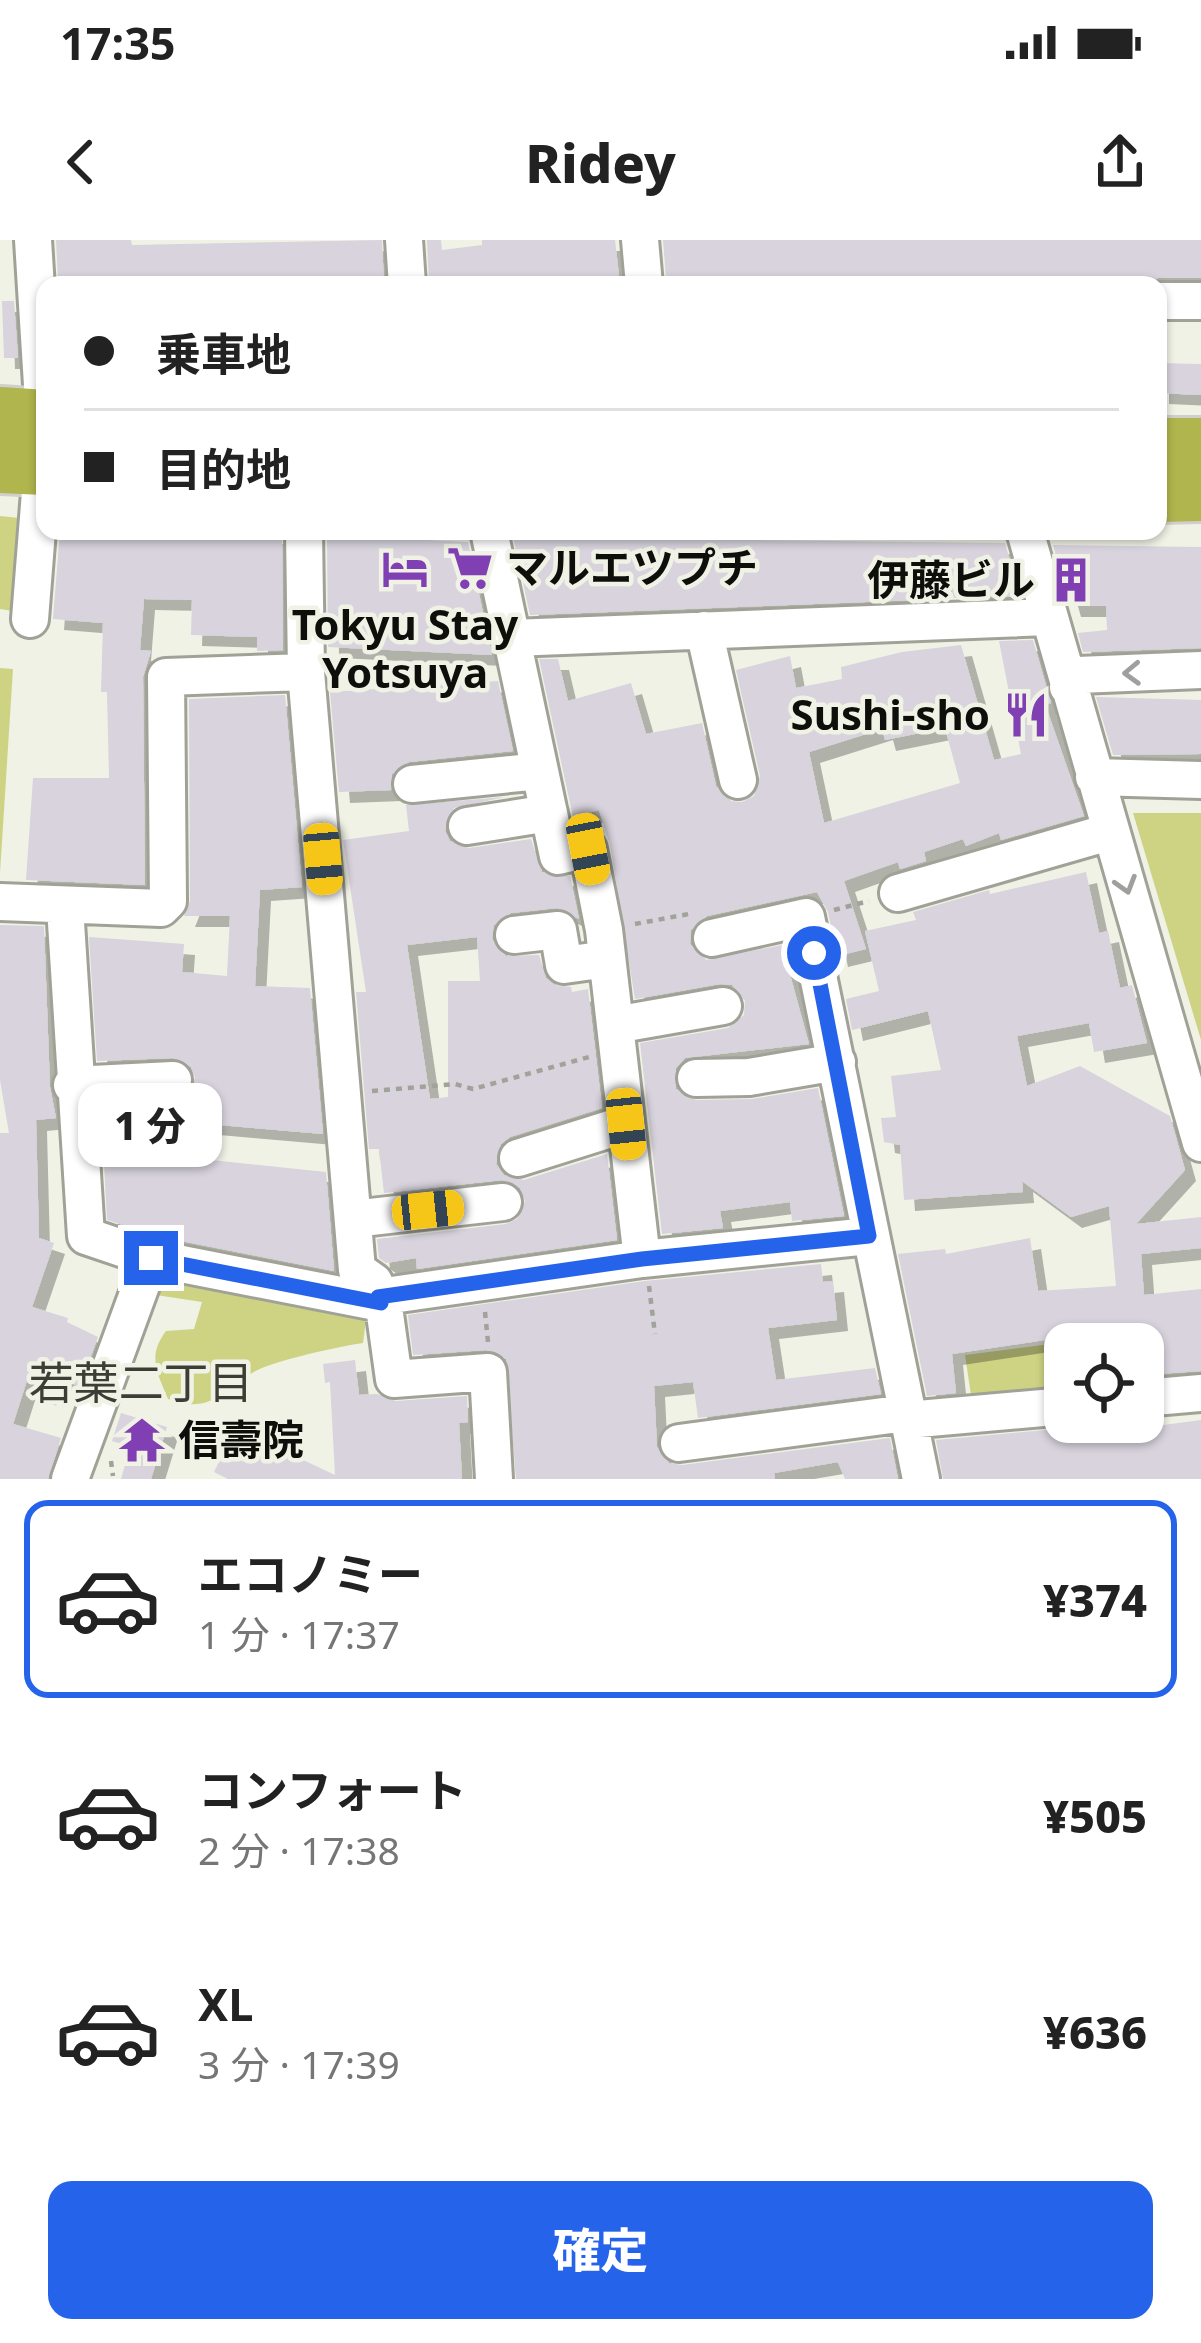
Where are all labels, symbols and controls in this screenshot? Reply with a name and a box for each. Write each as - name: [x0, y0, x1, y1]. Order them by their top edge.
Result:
- text: 17:35: [60, 12, 176, 73]
- text: Ridey: [525, 125, 676, 199]
- icon: back: [48, 129, 114, 195]
- icon: share: [1087, 129, 1153, 195]
- text: 乗車地: [156, 323, 291, 384]
- text: 目的地: [156, 438, 291, 499]
- place label: マルエツプチ: [506, 538, 758, 595]
- supermarket icon: マルエツプチ: [445, 543, 495, 593]
- hotel icon: Tokyu Stay Yotsuya: [380, 544, 430, 594]
- place label: 伊藤ビル: [867, 550, 1035, 607]
- building icon: 伊藤ビル: [1046, 555, 1096, 605]
- place label: Tokyu Stay Yotsuya: [292, 595, 518, 700]
- one-way arrow: [1122, 659, 1141, 685]
- place label: Sushi-sho: [791, 685, 990, 742]
- restaurant icon: Sushi-sho: [1001, 690, 1051, 740]
- car: [563, 810, 613, 888]
- car: [302, 822, 344, 896]
- one-way arrow: [1112, 874, 1137, 895]
- route start: [787, 926, 841, 980]
- callout: 1 分: [79, 1084, 223, 1168]
- car: [604, 1086, 648, 1162]
- text: 1 分: [114, 1098, 186, 1151]
- car: [390, 1188, 466, 1232]
- route end: [124, 1231, 178, 1285]
- map controls: [1044, 1323, 1164, 1443]
- button: locate: [1044, 1323, 1164, 1443]
- district label: 若葉二丁目: [28, 1351, 254, 1412]
- place label: 信壽院: [178, 1410, 304, 1467]
- temple icon: 信壽院: [117, 1415, 167, 1465]
- text: エコノミー: [198, 1543, 423, 1604]
- icon: car: [54, 1545, 162, 1653]
- text: ¥374: [1043, 1569, 1147, 1630]
- text: 1 分 · 17:37: [198, 1607, 400, 1660]
- text: コンフォート: [198, 1759, 467, 1820]
- icon: car: [54, 1761, 162, 1869]
- text: ¥505: [1043, 1785, 1147, 1846]
- text: 2 分 · 17:38: [198, 1823, 400, 1876]
- text: XL: [198, 1973, 253, 2034]
- icon: car: [54, 1977, 162, 2085]
- text: ¥636: [1043, 2001, 1147, 2062]
- text: 3 分 · 17:39: [198, 2037, 400, 2090]
- button: 確定: [48, 2181, 1153, 2319]

